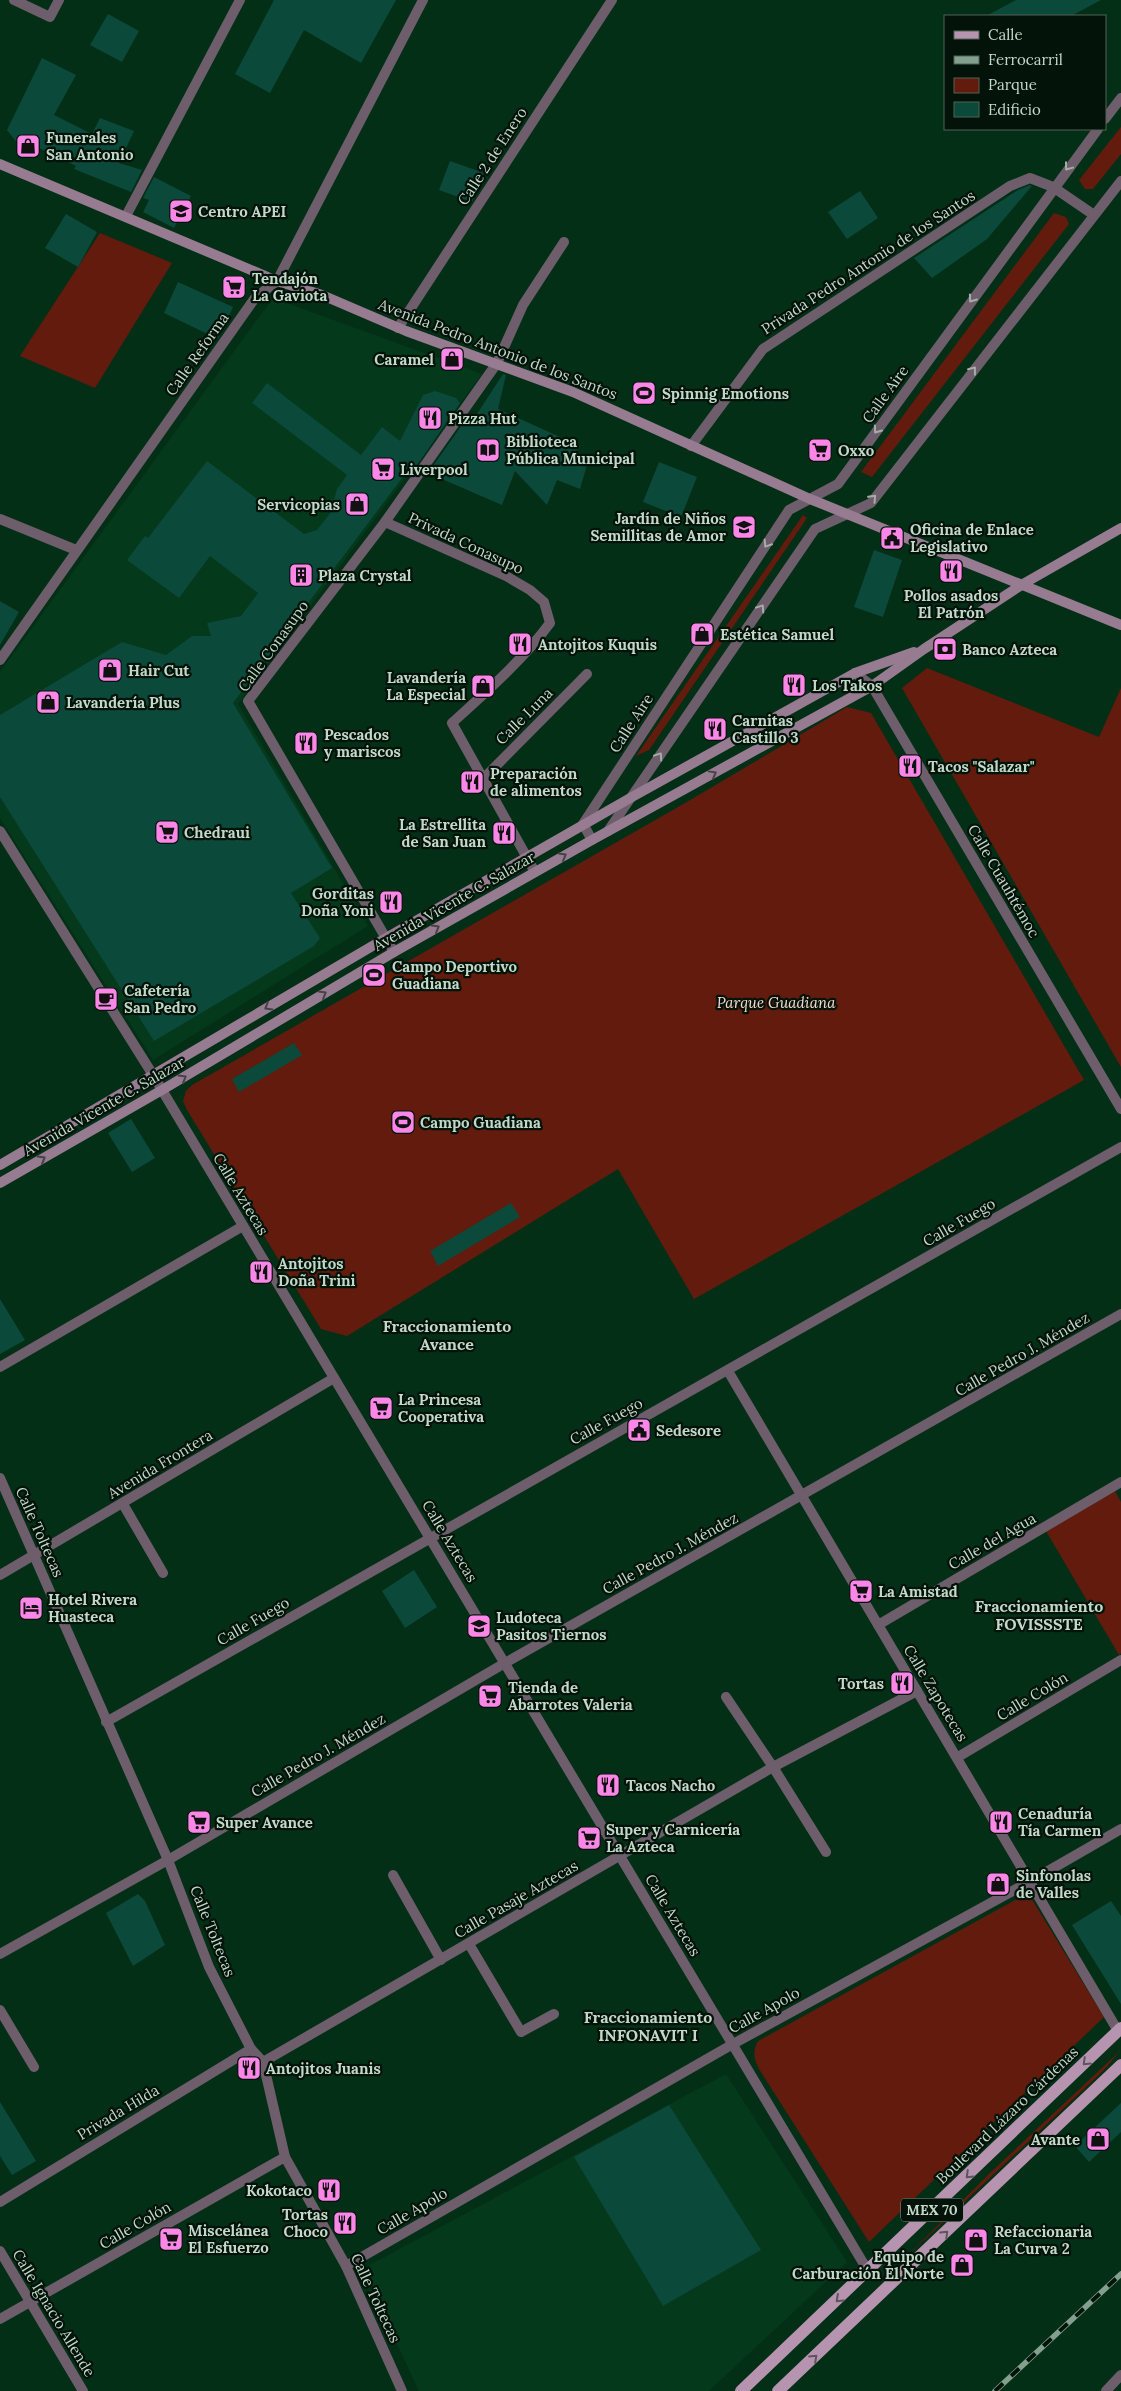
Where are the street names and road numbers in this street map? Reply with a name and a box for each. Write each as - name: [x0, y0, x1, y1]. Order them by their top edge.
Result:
- street label: Calle 2 de Enero: [453, 103, 531, 209]
- street label: Privada Pedro Antonio de los Santos: [757, 186, 979, 338]
- street label: Avenida Pedro Antonio de los Santos: [375, 294, 620, 403]
- street label: Calle Reforma: [161, 308, 233, 399]
- street label: Calle Aire: [858, 361, 912, 427]
- street label: Privada Conasupo: [405, 508, 527, 578]
- street label: Calle Conasupo: [234, 596, 313, 695]
- street label: Calle Luna: [491, 683, 557, 749]
- street label: Calle Aire: [605, 690, 657, 756]
- street label: Calle Cuauhtémoc: [964, 821, 1044, 941]
- street label: Avenida Vicente C. Salazar: [369, 847, 539, 956]
- street label: Avenida Vicente C. Salazar: [19, 1052, 189, 1161]
- street label: Calle Aztecas: [209, 1149, 273, 1239]
- street label: Calle Fuego: [919, 1194, 999, 1250]
- street label: Calle Pedro J. Méndez: [951, 1308, 1093, 1400]
- street label: Calle Fuego: [566, 1393, 646, 1449]
- street label: Avenida Frontera: [103, 1425, 216, 1503]
- street label: Calle Toltecas: [12, 1484, 68, 1580]
- street label: Calle Aztecas: [418, 1496, 482, 1586]
- street label: Calle Pedro J. Méndez: [599, 1508, 741, 1598]
- street label: Calle del Agua: [945, 1508, 1039, 1574]
- street label: Calle Fuego: [213, 1593, 293, 1649]
- street label: Calle Zapotecas: [900, 1641, 972, 1745]
- street label: Calle Colón: [993, 1667, 1071, 1725]
- street label: Calle Pedro J. Méndez: [247, 1709, 389, 1801]
- street label: Calle Pasaje Aztecas: [451, 1856, 581, 1942]
- street label: Calle Aztecas: [641, 1870, 705, 1960]
- street label: Calle Toltecas: [186, 1883, 240, 1979]
- street label: Calle Apolo: [725, 1983, 803, 2037]
- street label: Boulevard Lázaro Cárdenas: [932, 2042, 1082, 2188]
- street label: Privada Hilda: [74, 2080, 163, 2144]
- street label: Calle Apolo: [373, 2183, 451, 2239]
- street label: Calle Colón: [96, 2197, 174, 2253]
- road number: MEX 70: [901, 2198, 963, 2222]
- street label: Calle Ignacio Allende: [8, 2246, 100, 2380]
- street label: Calle Toltecas: [347, 2250, 405, 2346]

